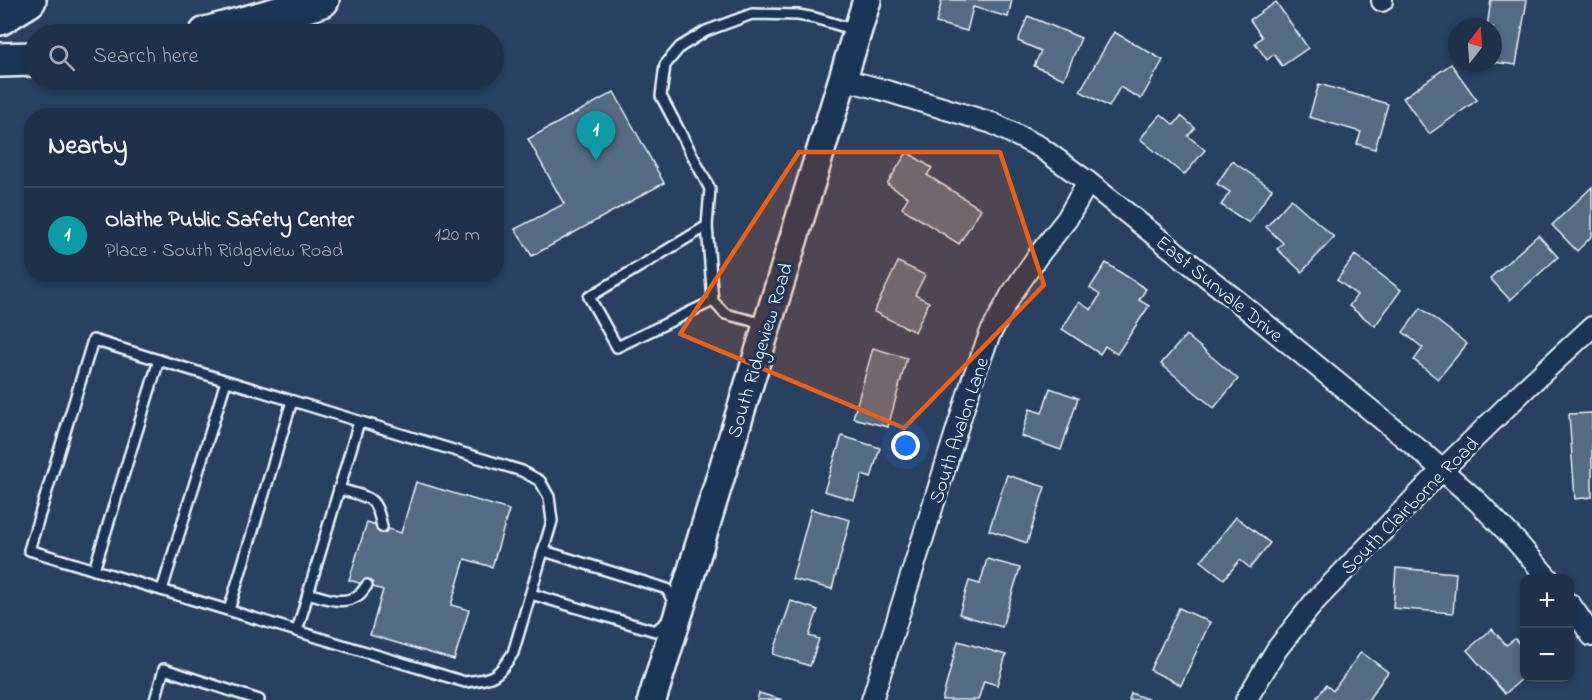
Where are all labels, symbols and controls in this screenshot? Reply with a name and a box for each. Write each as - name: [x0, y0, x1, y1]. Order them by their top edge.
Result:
- north arrow: [1448, 18, 1502, 72]
- search box: [24, 24, 504, 90]
- icon: search: [45, 41, 78, 74]
- text: Search here: [93, 41, 198, 73]
- pin: 1: [576, 112, 616, 161]
- text: Nearby: [48, 128, 127, 166]
- text: Olathe Public Safety Center: [105, 205, 354, 237]
- text: 1: [64, 221, 71, 250]
- text: 120 m: [435, 221, 480, 250]
- street label: East Sunvale Drive: [1148, 229, 1288, 350]
- text: Place · South Ridgeview Road: [105, 237, 343, 266]
- street label: South Ridgeview Road: [721, 260, 803, 442]
- street label: South Avalon Lane: [923, 354, 998, 508]
- your location: [891, 431, 920, 460]
- street label: South Clairborne Road: [1335, 431, 1487, 583]
- map controls: [1520, 574, 1574, 682]
- button: +: [1520, 574, 1574, 628]
- button: −: [1520, 628, 1574, 682]

